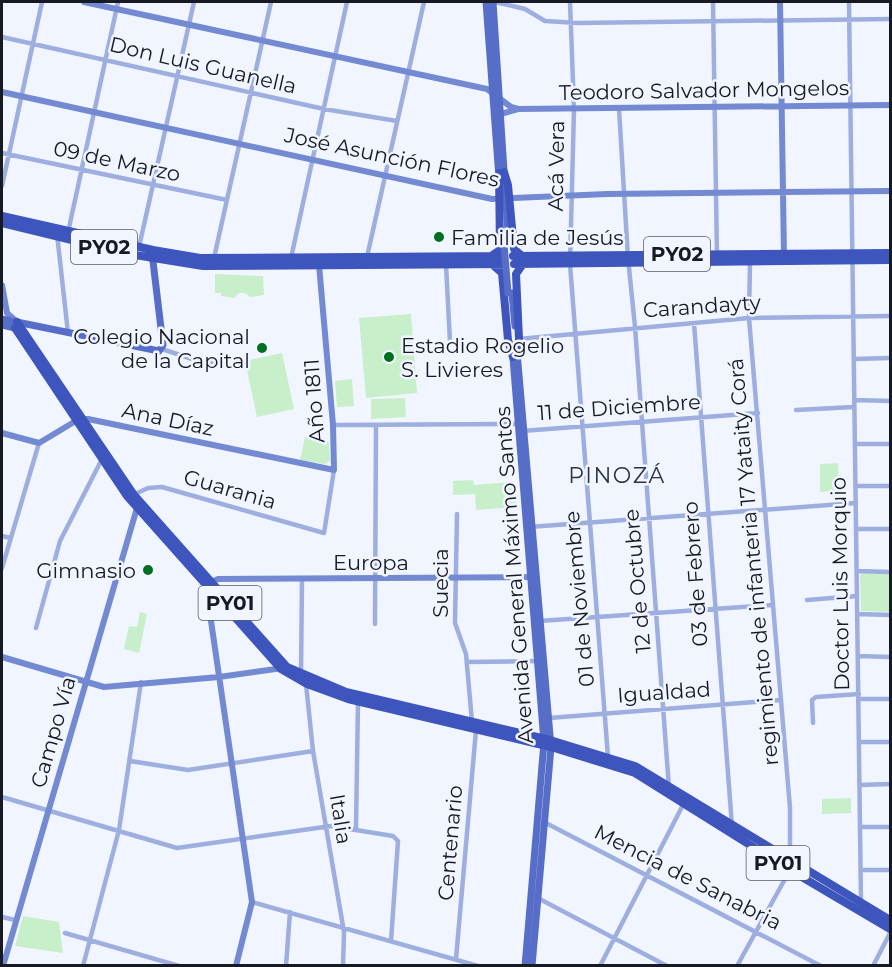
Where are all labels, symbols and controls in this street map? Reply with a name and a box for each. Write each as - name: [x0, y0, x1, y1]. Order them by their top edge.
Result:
- street label: Don Luis Guanella: [107, 31, 299, 99]
- street label: Teodoro Salvador Mongelos: [559, 75, 849, 105]
- street label: Acá Vera: [543, 120, 569, 212]
- street label: José Asunción Flores: [281, 122, 502, 192]
- street label: 09 de Marzo: [51, 135, 183, 187]
- place label: Familia de Jesús: [451, 225, 624, 250]
- road number: PY02: [71, 230, 137, 264]
- marker: Familia de Jesús: [432, 230, 446, 244]
- road number: PY02: [644, 237, 710, 271]
- street label: Carandayty: [642, 289, 762, 323]
- place label: Colegio Nacional de la Capital: [73, 324, 250, 373]
- place label: Estadio Rogelio S. Livieres: [401, 333, 564, 382]
- marker: Colegio Nacional de la Capital: [255, 341, 269, 355]
- marker: Estadio Rogelio S. Livieres: [382, 350, 396, 364]
- street label: regimiento de infanteria 17 Yataity Corá: [723, 357, 783, 767]
- street label: Año 1811: [299, 358, 329, 444]
- street label: 11 de Diciembre: [537, 389, 701, 425]
- street label: Ana Díaz: [120, 397, 216, 441]
- street label: Avenida General Máximo Santos: [490, 405, 538, 745]
- district label: PINOZÁ: [568, 462, 666, 489]
- street label: Guarania: [181, 464, 279, 514]
- street label: Doctor Luis Morquio: [826, 477, 854, 691]
- street label: 03 de Febrero: [677, 501, 713, 647]
- street label: 12 de Octubre: [618, 508, 656, 654]
- street label: 01 de Noviembre: [559, 510, 599, 688]
- street label: Suecia: [428, 548, 453, 618]
- street label: Europa: [333, 550, 409, 575]
- place label: Gimnasio: [36, 558, 136, 583]
- marker: Gimnasio: [141, 563, 155, 577]
- road number: PY01: [198, 586, 262, 620]
- street label: Campo Vía: [25, 673, 81, 791]
- street label: Igualdad: [616, 676, 712, 708]
- street label: Centenario: [433, 784, 467, 902]
- street label: Italia: [325, 792, 357, 846]
- street label: Mencia de Sanabria: [590, 819, 786, 935]
- road number: PY01: [746, 846, 810, 880]

